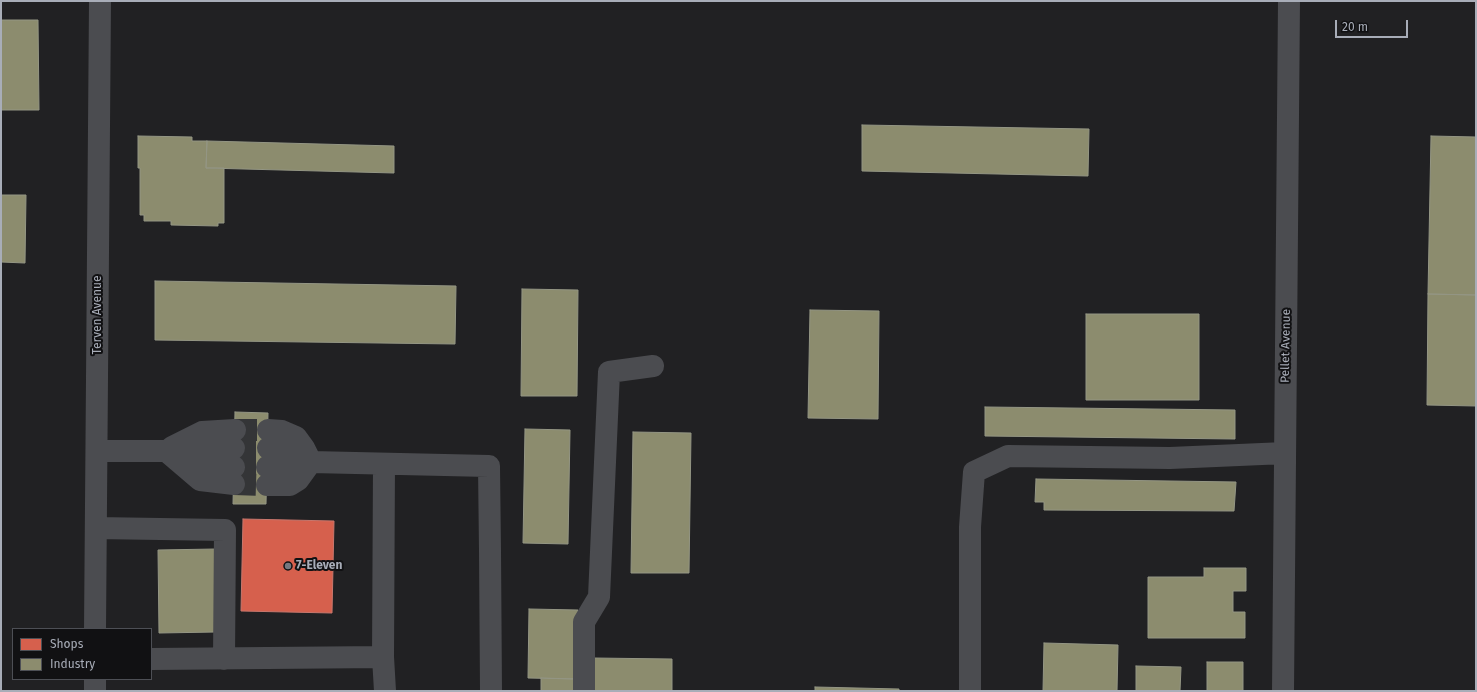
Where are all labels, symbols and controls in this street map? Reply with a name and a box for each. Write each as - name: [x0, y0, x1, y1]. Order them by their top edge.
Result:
- scale bar: [1337, 12, 1410, 38]
- text: 20 m: [1342, 20, 1368, 34]
- street label: Terven Avenue: [91, 275, 105, 355]
- street label: Pellet Avenue: [1278, 309, 1294, 383]
- place label: 7-Eleven: [296, 559, 342, 573]
- marker: 7-Eleven: [283, 561, 293, 571]
- legend: [12, 628, 152, 680]
- text: Shops: [50, 637, 83, 651]
- text: Industry: [50, 657, 95, 671]

